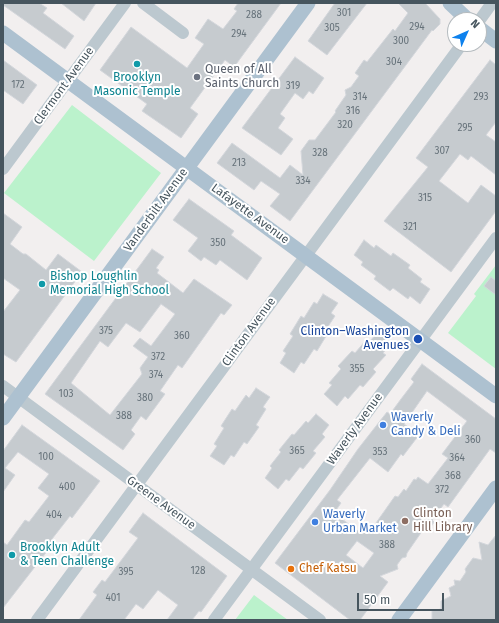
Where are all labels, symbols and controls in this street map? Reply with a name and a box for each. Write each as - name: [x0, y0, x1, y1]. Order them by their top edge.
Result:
- house number: 301: [337, 7, 351, 19]
- house number: 288: [246, 9, 262, 21]
- north arrow: [447, 12, 487, 52]
- text: N: [468, 17, 482, 31]
- house number: 294: [409, 21, 425, 33]
- house number: 305: [324, 22, 340, 34]
- house number: 294: [231, 28, 247, 40]
- house number: 300: [393, 35, 409, 47]
- street label: Clermont Avenue: [31, 44, 97, 128]
- house number: 304: [386, 56, 402, 68]
- marker: Brooklyn Masonic Temple: [132, 59, 142, 69]
- place label: Queen of All Saints Church: [205, 63, 279, 91]
- place label: Brooklyn Masonic Temple: [93, 71, 181, 99]
- marker: Queen of All Saints Church: [192, 72, 202, 82]
- house number: 172: [11, 79, 25, 91]
- house number: 319: [286, 80, 300, 92]
- house number: 314: [353, 91, 367, 103]
- house number: 293: [474, 91, 488, 103]
- house number: 316: [346, 105, 360, 117]
- house number: 320: [337, 119, 353, 131]
- house number: 295: [457, 122, 473, 134]
- house number: 307: [435, 145, 449, 157]
- house number: 328: [312, 147, 328, 159]
- house number: 213: [232, 157, 246, 169]
- street label: Vanderbilt Avenue: [121, 166, 191, 254]
- house number: 334: [295, 175, 311, 187]
- street label: Lafayette Avenue: [208, 181, 292, 247]
- house number: 315: [418, 192, 432, 204]
- house number: 321: [403, 221, 417, 233]
- house number: 350: [210, 237, 226, 249]
- place label: Bishop Loughlin Memorial High School: [50, 270, 169, 298]
- marker: Bishop Loughlin Memorial High School: [37, 279, 47, 289]
- street label: Clinton Avenue: [219, 295, 279, 369]
- house number: 375: [99, 325, 113, 337]
- place label: Clinton–Washington Avenues: [301, 325, 409, 353]
- house number: 360: [174, 330, 190, 342]
- marker: Clinton–Washington Avenues: [412, 333, 424, 345]
- house number: 372: [151, 351, 165, 363]
- house number: 355: [350, 363, 364, 375]
- house number: 374: [149, 369, 163, 381]
- house number: 103: [59, 388, 73, 400]
- street label: Waverly Avenue: [324, 390, 386, 468]
- house number: 380: [137, 392, 153, 404]
- house number: 388: [116, 410, 132, 422]
- place label: Waverly Candy & Deli: [391, 411, 461, 439]
- marker: Waverly Candy & Deli: [378, 420, 388, 430]
- house number: 360: [465, 434, 481, 446]
- house number: 365: [289, 445, 305, 457]
- house number: 353: [373, 446, 387, 458]
- house number: 100: [38, 451, 54, 463]
- house number: 364: [449, 452, 465, 464]
- house number: 368: [445, 470, 461, 482]
- street label: Greene Avenue: [124, 473, 198, 533]
- house number: 400: [59, 481, 75, 493]
- house number: 372: [435, 484, 449, 496]
- place label: Clinton Hill Library: [413, 507, 473, 535]
- place label: Waverly Urban Market: [323, 508, 397, 536]
- house number: 404: [46, 509, 62, 521]
- marker: Clinton Hill Library: [400, 516, 410, 526]
- marker: Waverly Urban Market: [310, 517, 320, 527]
- house number: 388: [379, 539, 395, 551]
- place label: Brooklyn Adult & Teen Challenge: [20, 541, 114, 569]
- marker: Brooklyn Adult & Teen Challenge: [7, 550, 17, 560]
- place label: Chef Katsu: [299, 562, 357, 576]
- marker: Chef Katsu: [286, 564, 296, 574]
- house number: 128: [191, 565, 205, 577]
- house number: 395: [118, 566, 134, 578]
- scale bar: [359, 585, 446, 611]
- house number: 401: [106, 592, 120, 604]
- text: 50 m: [364, 593, 390, 607]

